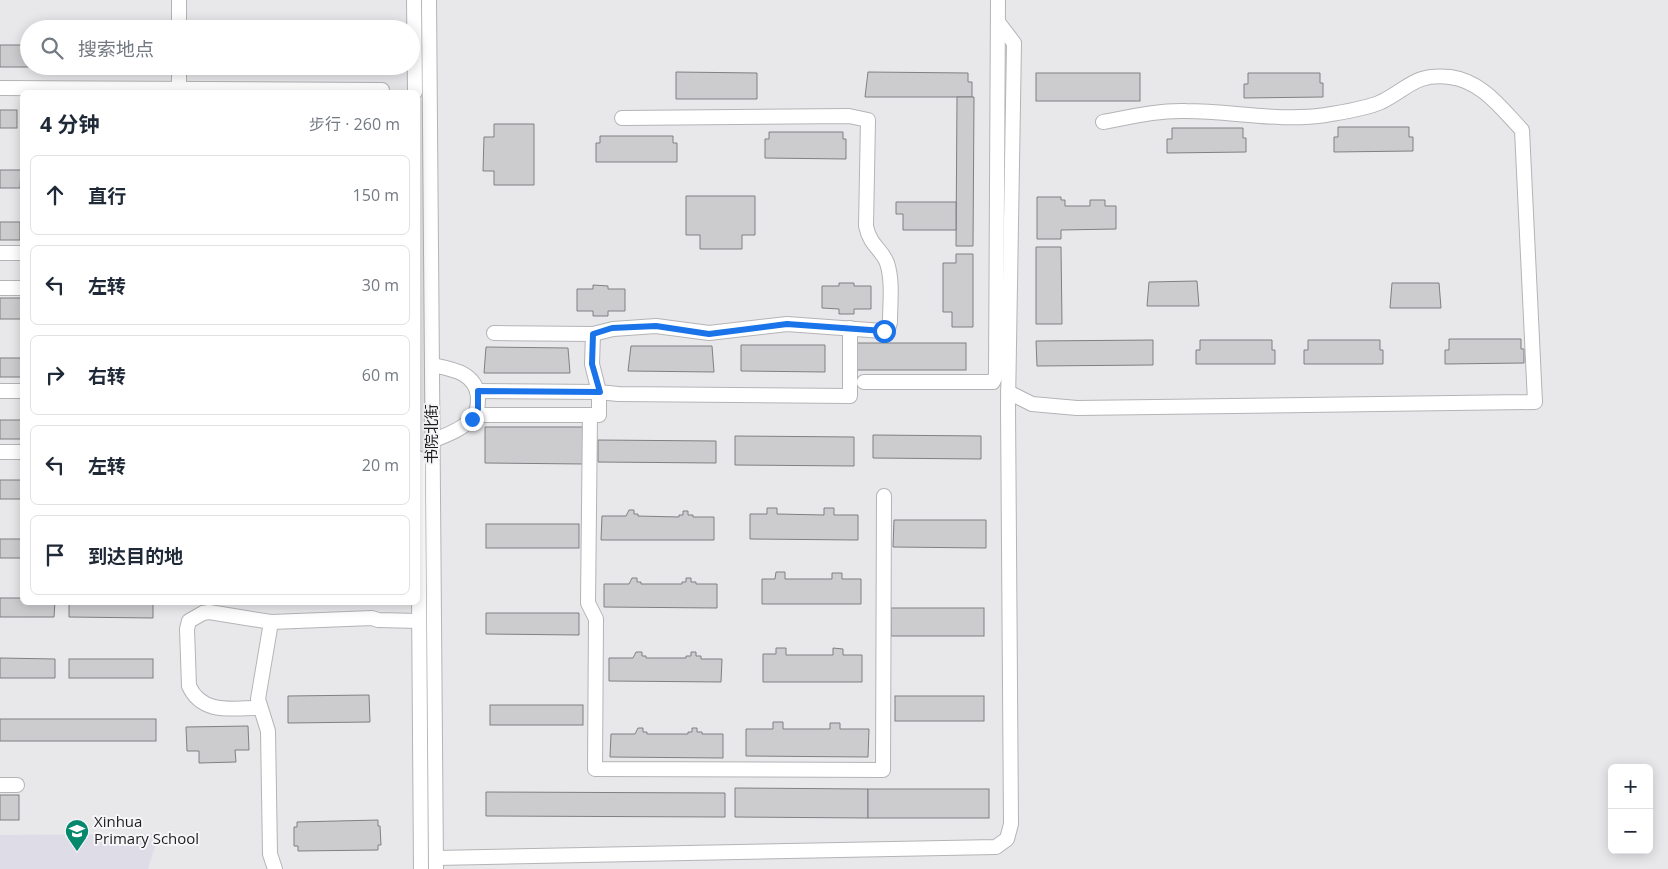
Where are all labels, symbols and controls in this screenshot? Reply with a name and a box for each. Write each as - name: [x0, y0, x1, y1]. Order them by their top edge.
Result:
- search box: [20, 20, 420, 75]
- icon: search: [38, 34, 66, 62]
- text: 搜索地点: [78, 36, 154, 62]
- text: 4 分钟: [40, 110, 99, 138]
- text: 步行 · 260 m: [309, 113, 400, 135]
- icon: ahead: [41, 181, 69, 209]
- text: 直行: [88, 183, 126, 209]
- text: 150 m: [353, 184, 399, 206]
- icon: left: [41, 271, 69, 299]
- text: 左转: [88, 273, 126, 299]
- text: 30 m: [362, 274, 399, 296]
- route start: [873, 320, 896, 343]
- icon: right: [41, 361, 69, 389]
- text: 右转: [88, 363, 126, 389]
- text: 60 m: [362, 364, 399, 386]
- street label: 书院北街: [421, 404, 441, 464]
- route end: [461, 408, 484, 431]
- icon: left: [41, 451, 69, 479]
- text: 左转: [88, 453, 126, 479]
- text: 20 m: [362, 454, 399, 476]
- icon: arrive: [41, 541, 69, 569]
- text: 到达目的地: [88, 543, 183, 569]
- map controls: [1608, 764, 1653, 854]
- button: +: [1608, 764, 1653, 809]
- button: −: [1608, 809, 1653, 854]
- place label: Xinhua Primary School: [94, 811, 199, 848]
- school or university icon: Xinhua Primary School: [64, 818, 90, 852]

